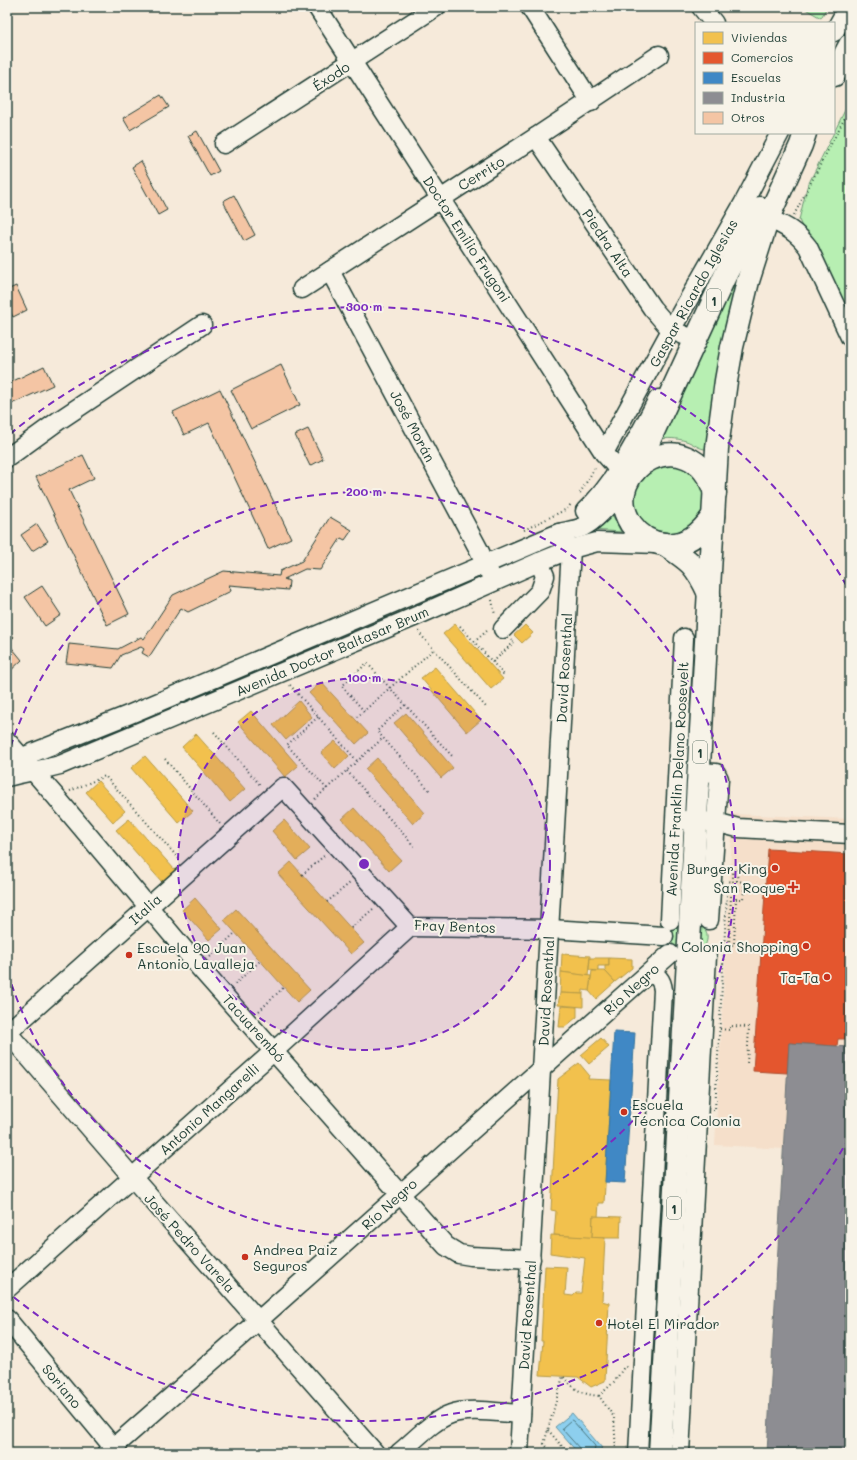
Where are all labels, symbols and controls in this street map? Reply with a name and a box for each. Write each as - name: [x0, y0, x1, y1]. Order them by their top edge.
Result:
- legend: [695, 22, 835, 134]
- text: Viviendas: [731, 29, 788, 45]
- text: Comercios: [731, 49, 794, 65]
- street label: Éxodo: [309, 57, 353, 95]
- text: Escuelas: [731, 69, 781, 85]
- text: Industria: [731, 89, 785, 105]
- text: Otros: [731, 109, 765, 125]
- street label: Cerrito: [454, 151, 508, 195]
- street label: Doctor Emilio Frugoni: [419, 172, 515, 306]
- street label: Piedra Alta: [578, 205, 638, 281]
- street label: Gaspar Ricardo Iglesias: [644, 215, 742, 371]
- road number: 1: [707, 289, 721, 311]
- text: 300 m: [346, 298, 382, 314]
- street label: José Morán: [386, 387, 440, 465]
- text: 200 m: [346, 483, 382, 499]
- street label: Avenida Doctor Baltasar Brum: [233, 602, 431, 700]
- street label: David Rosenthal: [552, 612, 576, 724]
- street label: Avenida Franklin Delano Roosevelt: [661, 661, 693, 897]
- text: 100 m: [347, 669, 381, 685]
- road number: 1: [693, 741, 707, 763]
- centre of rings: [357, 857, 371, 871]
- place label: Burger King: [687, 859, 767, 878]
- marker: Burger King: [770, 863, 780, 873]
- place label: San Roque: [714, 878, 785, 897]
- marker: San Roque: [788, 882, 798, 892]
- street label: Italia: [125, 889, 165, 929]
- street label: Fray Bentos: [414, 915, 496, 937]
- street label: David Rosenthal: [534, 935, 558, 1047]
- place label: Colonia Shopping: [681, 937, 798, 956]
- place label: Escuela 90 Juan Antonio Lavalleja: [137, 938, 255, 973]
- marker: Colonia Shopping: [801, 941, 811, 951]
- marker: Escuela 90 Juan Antonio Lavalleja: [124, 950, 134, 960]
- street label: Río Negro: [599, 959, 663, 1019]
- place label: Ta-Ta: [780, 968, 819, 987]
- marker: Ta-Ta: [822, 972, 832, 982]
- street label: Tacuarembó: [218, 990, 290, 1066]
- street label: Antonio Mangarelli: [155, 1059, 263, 1159]
- place label: Escuela Técnica Colonia: [632, 1095, 741, 1130]
- marker: Escuela Técnica Colonia: [619, 1107, 629, 1117]
- street label: Río Negro: [357, 1174, 421, 1234]
- street label: José Pedro Varela: [140, 1189, 240, 1297]
- road number: 1: [667, 1197, 681, 1219]
- place label: Andrea Paiz Seguros: [253, 1240, 338, 1275]
- marker: Andrea Paiz Seguros: [240, 1252, 250, 1262]
- street label: David Rosenthal: [514, 1259, 540, 1371]
- place label: Hotel El Mirador: [607, 1314, 720, 1333]
- marker: Hotel El Mirador: [594, 1318, 604, 1328]
- street label: Soriano: [38, 1360, 86, 1412]

